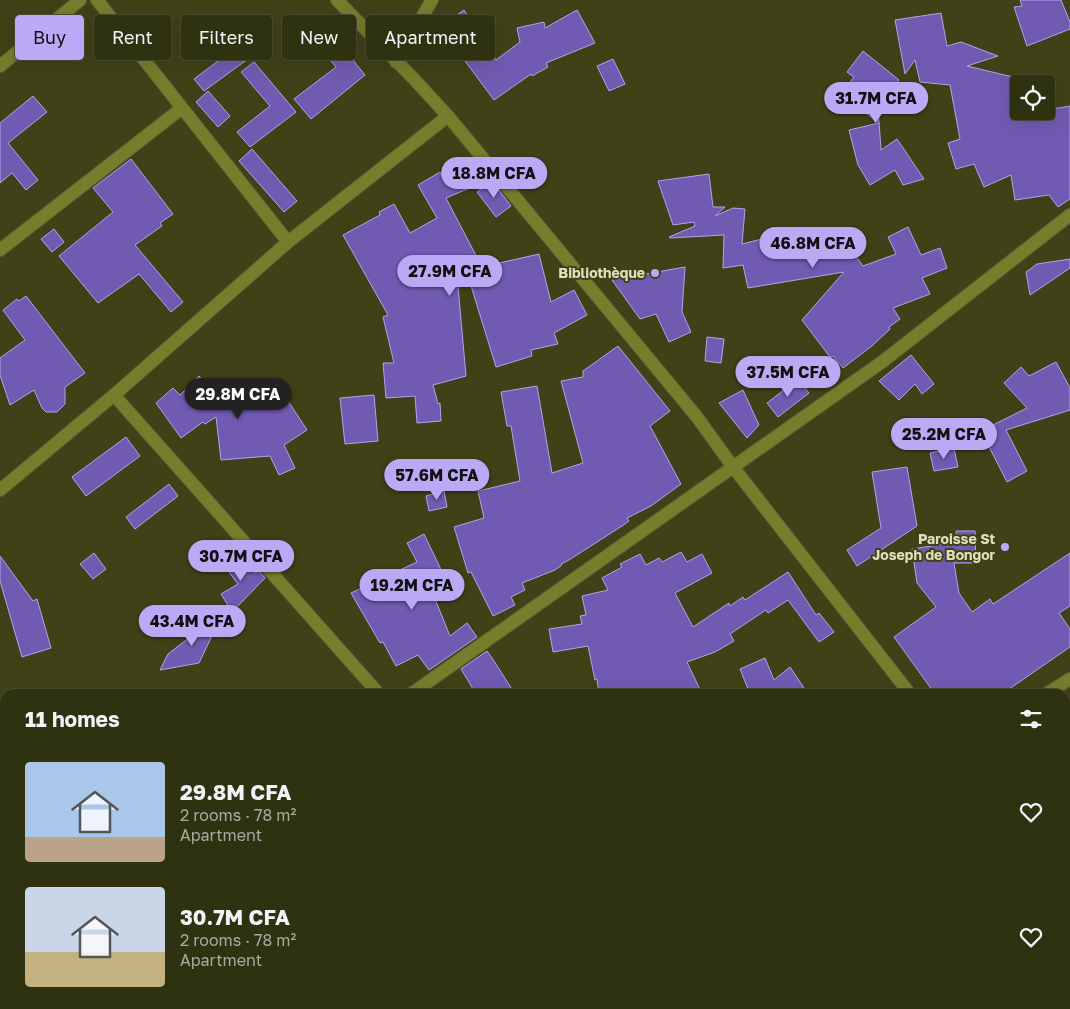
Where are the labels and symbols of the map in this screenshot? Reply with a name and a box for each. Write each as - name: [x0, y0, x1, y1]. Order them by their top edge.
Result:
- pin: 31.7M CFA: [819, 82, 933, 124]
- pin: 18.8M CFA: [437, 156, 551, 199]
- pin: 46.8M CFA: [756, 226, 870, 269]
- pin: 27.9M CFA: [393, 254, 507, 297]
- place label: Bibliothèque: [558, 264, 645, 281]
- marker: Bibliothèque: [649, 267, 661, 279]
- pin: 37.5M CFA: [731, 356, 845, 398]
- pin: 29.8M CFA: [181, 378, 295, 420]
- pin: 25.2M CFA: [887, 418, 1001, 460]
- pin: 57.6M CFA: [380, 458, 494, 501]
- place label: Paroisse St Joseph de Bongor: [872, 530, 996, 563]
- pin: 30.7M CFA: [184, 540, 298, 582]
- marker: Paroisse St Joseph de Bongor: [999, 541, 1011, 553]
- pin: 19.2M CFA: [355, 568, 469, 611]
- pin: 43.4M CFA: [135, 604, 249, 647]

